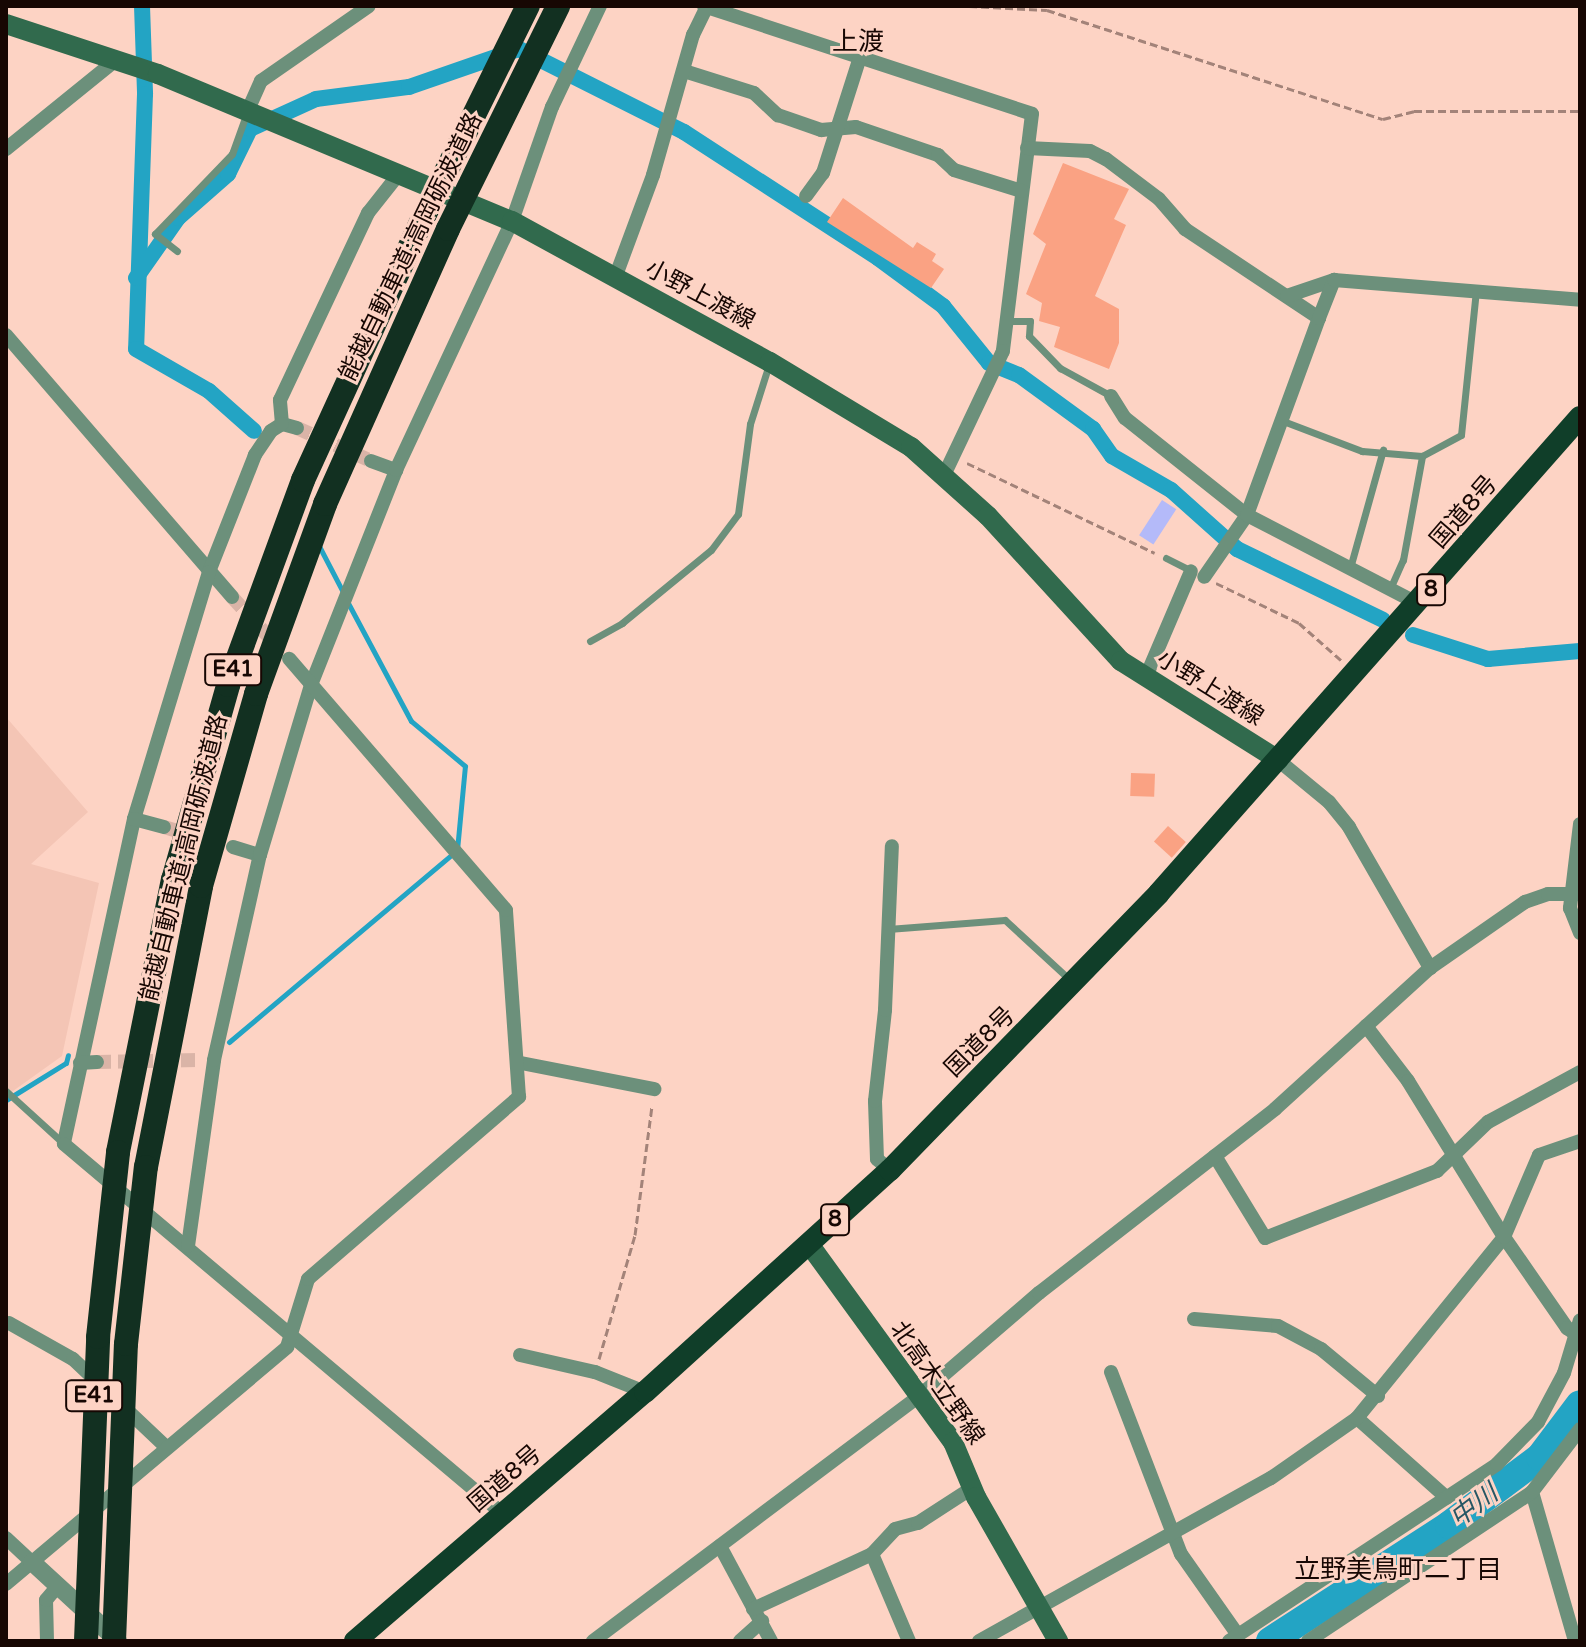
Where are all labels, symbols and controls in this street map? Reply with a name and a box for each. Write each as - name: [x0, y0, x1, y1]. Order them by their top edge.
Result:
- district label: 上渡: [832, 26, 884, 58]
- street label: 能越自動車道;高岡砺波道路: [334, 108, 488, 386]
- street label: 小野上渡線: [640, 254, 760, 336]
- street label: 国道8号: [1425, 470, 1503, 554]
- road number: 8: [1415, 572, 1447, 608]
- street label: 小野上渡線: [1151, 644, 1269, 732]
- road number: E41: [203, 652, 263, 688]
- street label: 能越自動車道;高岡砺波道路: [134, 712, 234, 1004]
- street label: 国道8号: [939, 1001, 1021, 1083]
- road number: 8: [819, 1202, 851, 1238]
- street label: 北高木立野線: [884, 1316, 990, 1450]
- road number: E41: [64, 1378, 124, 1414]
- street label: 国道8号: [463, 1440, 547, 1518]
- water label: 中川: [1444, 1478, 1504, 1534]
- district label: 立野美鳥町二丁目: [1294, 1554, 1502, 1586]

